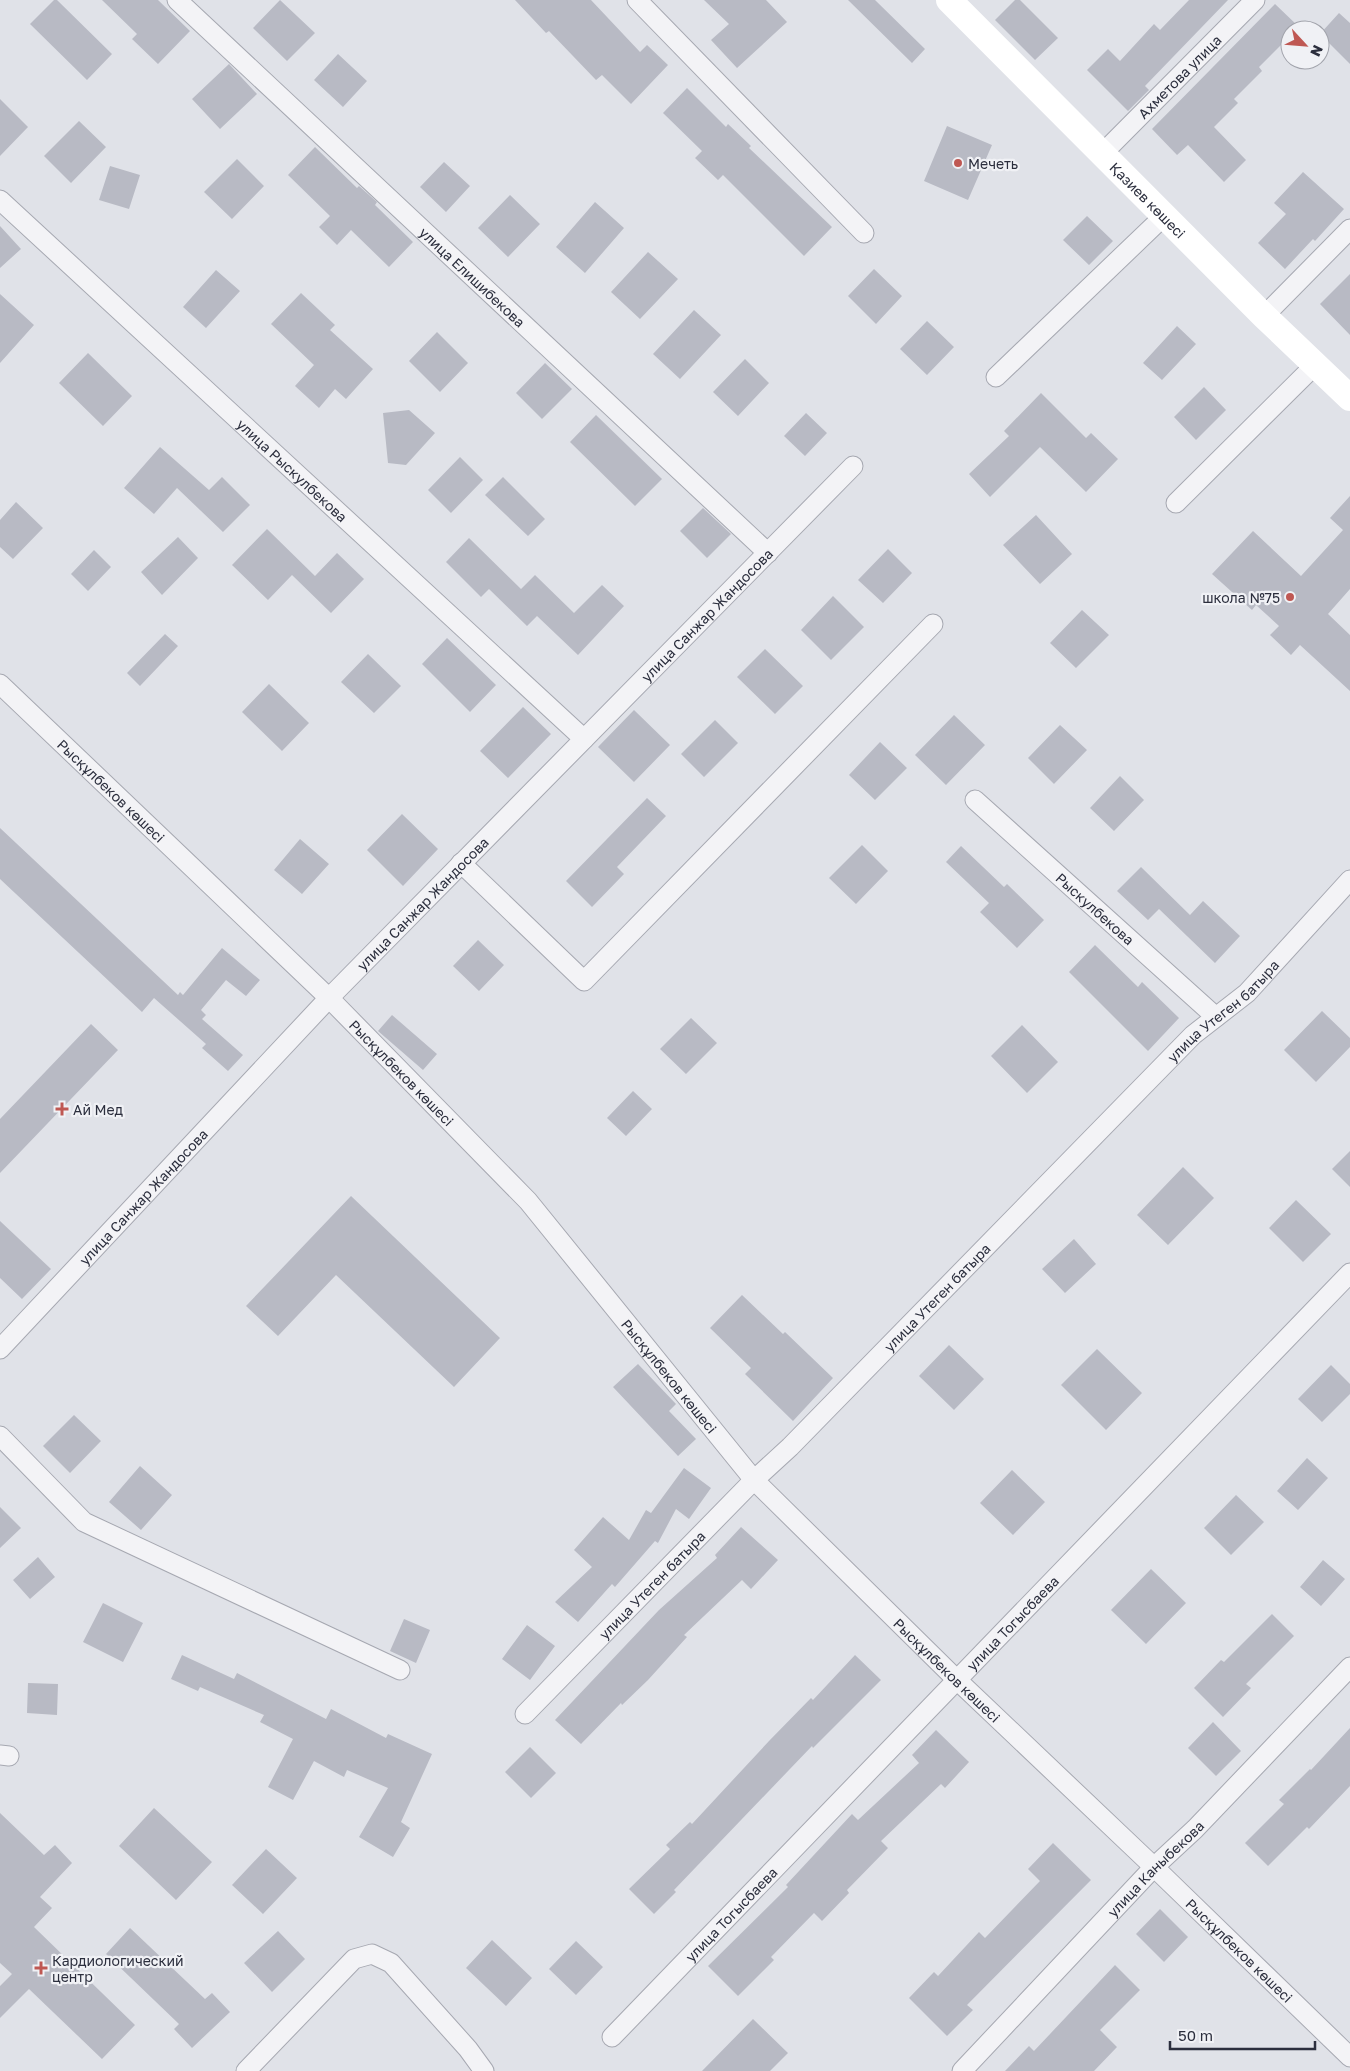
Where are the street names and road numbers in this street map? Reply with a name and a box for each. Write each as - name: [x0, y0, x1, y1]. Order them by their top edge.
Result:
- street label: Ахметова улица: [1134, 31, 1224, 122]
- street label: Қазиев көшесі: [1107, 158, 1190, 241]
- street label: улица Елишибекова: [416, 223, 529, 330]
- street label: улица Рыскулбекова: [234, 415, 351, 525]
- street label: улица Санжар Жандосова: [637, 545, 776, 685]
- street label: Рысқұлбеков көшесі: [54, 735, 169, 845]
- street label: улица Санжар Жандосова: [353, 833, 492, 973]
- street label: Рыскулбекова: [1053, 869, 1138, 948]
- street label: улица Утеген батыра: [1163, 956, 1282, 1065]
- street label: Рысқұлбеков көшесі: [346, 1016, 458, 1129]
- street label: улица Санжар Жандосова: [75, 1125, 211, 1268]
- street label: улица Утеген батыра: [880, 1239, 993, 1355]
- street label: Рысқұлбеков көшесі: [618, 1315, 721, 1436]
- street label: улица Утеген батыра: [595, 1527, 708, 1642]
- street label: улица Тогысбаева: [963, 1572, 1062, 1674]
- street label: Рысқұлбеков көшесі: [890, 1614, 1004, 1725]
- street label: улица Каныбекова: [1103, 1817, 1207, 1920]
- street label: улица Тогысбаева: [681, 1863, 780, 1965]
- street label: Рысқұлбеков көшесі: [1183, 1895, 1297, 2006]

